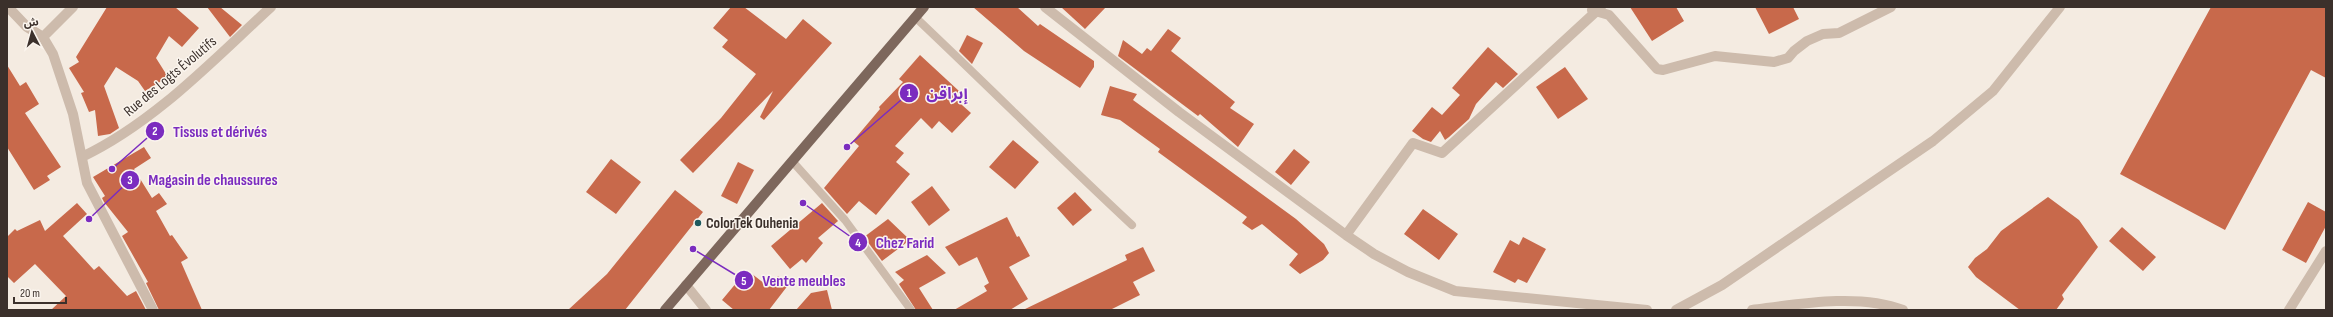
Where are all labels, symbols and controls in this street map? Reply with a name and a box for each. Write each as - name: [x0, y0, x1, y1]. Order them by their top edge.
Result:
- north arrow: [12, 12, 52, 52]
- text: ش: [23, 15, 39, 30]
- street label: Rue des Logts Évolutifs: [120, 32, 221, 121]
- callout: إبراقن: [899, 79, 976, 107]
- text: إبراقن: [926, 85, 968, 105]
- text: 1: [907, 86, 912, 101]
- callout: Tissus et dérivés: [145, 117, 275, 145]
- text: Tissus et dérivés: [173, 123, 267, 142]
- text: 2: [152, 124, 158, 139]
- callout: Magasin de chaussures: [120, 166, 286, 194]
- text: Magasin de chaussures: [148, 171, 278, 190]
- text: 3: [127, 173, 133, 188]
- place label: ColorTek Ouhenia: [706, 214, 798, 233]
- marker: ColorTek Ouhenia: [693, 218, 703, 228]
- callout: Chez Farid: [848, 228, 943, 256]
- text: Chez Farid: [876, 234, 934, 253]
- text: 4: [855, 236, 861, 251]
- callout: Vente meubles: [734, 266, 853, 294]
- text: Vente meubles: [762, 272, 846, 291]
- text: 5: [741, 274, 747, 289]
- scale bar: [14, 279, 66, 305]
- text: 20 m: [20, 286, 40, 301]

